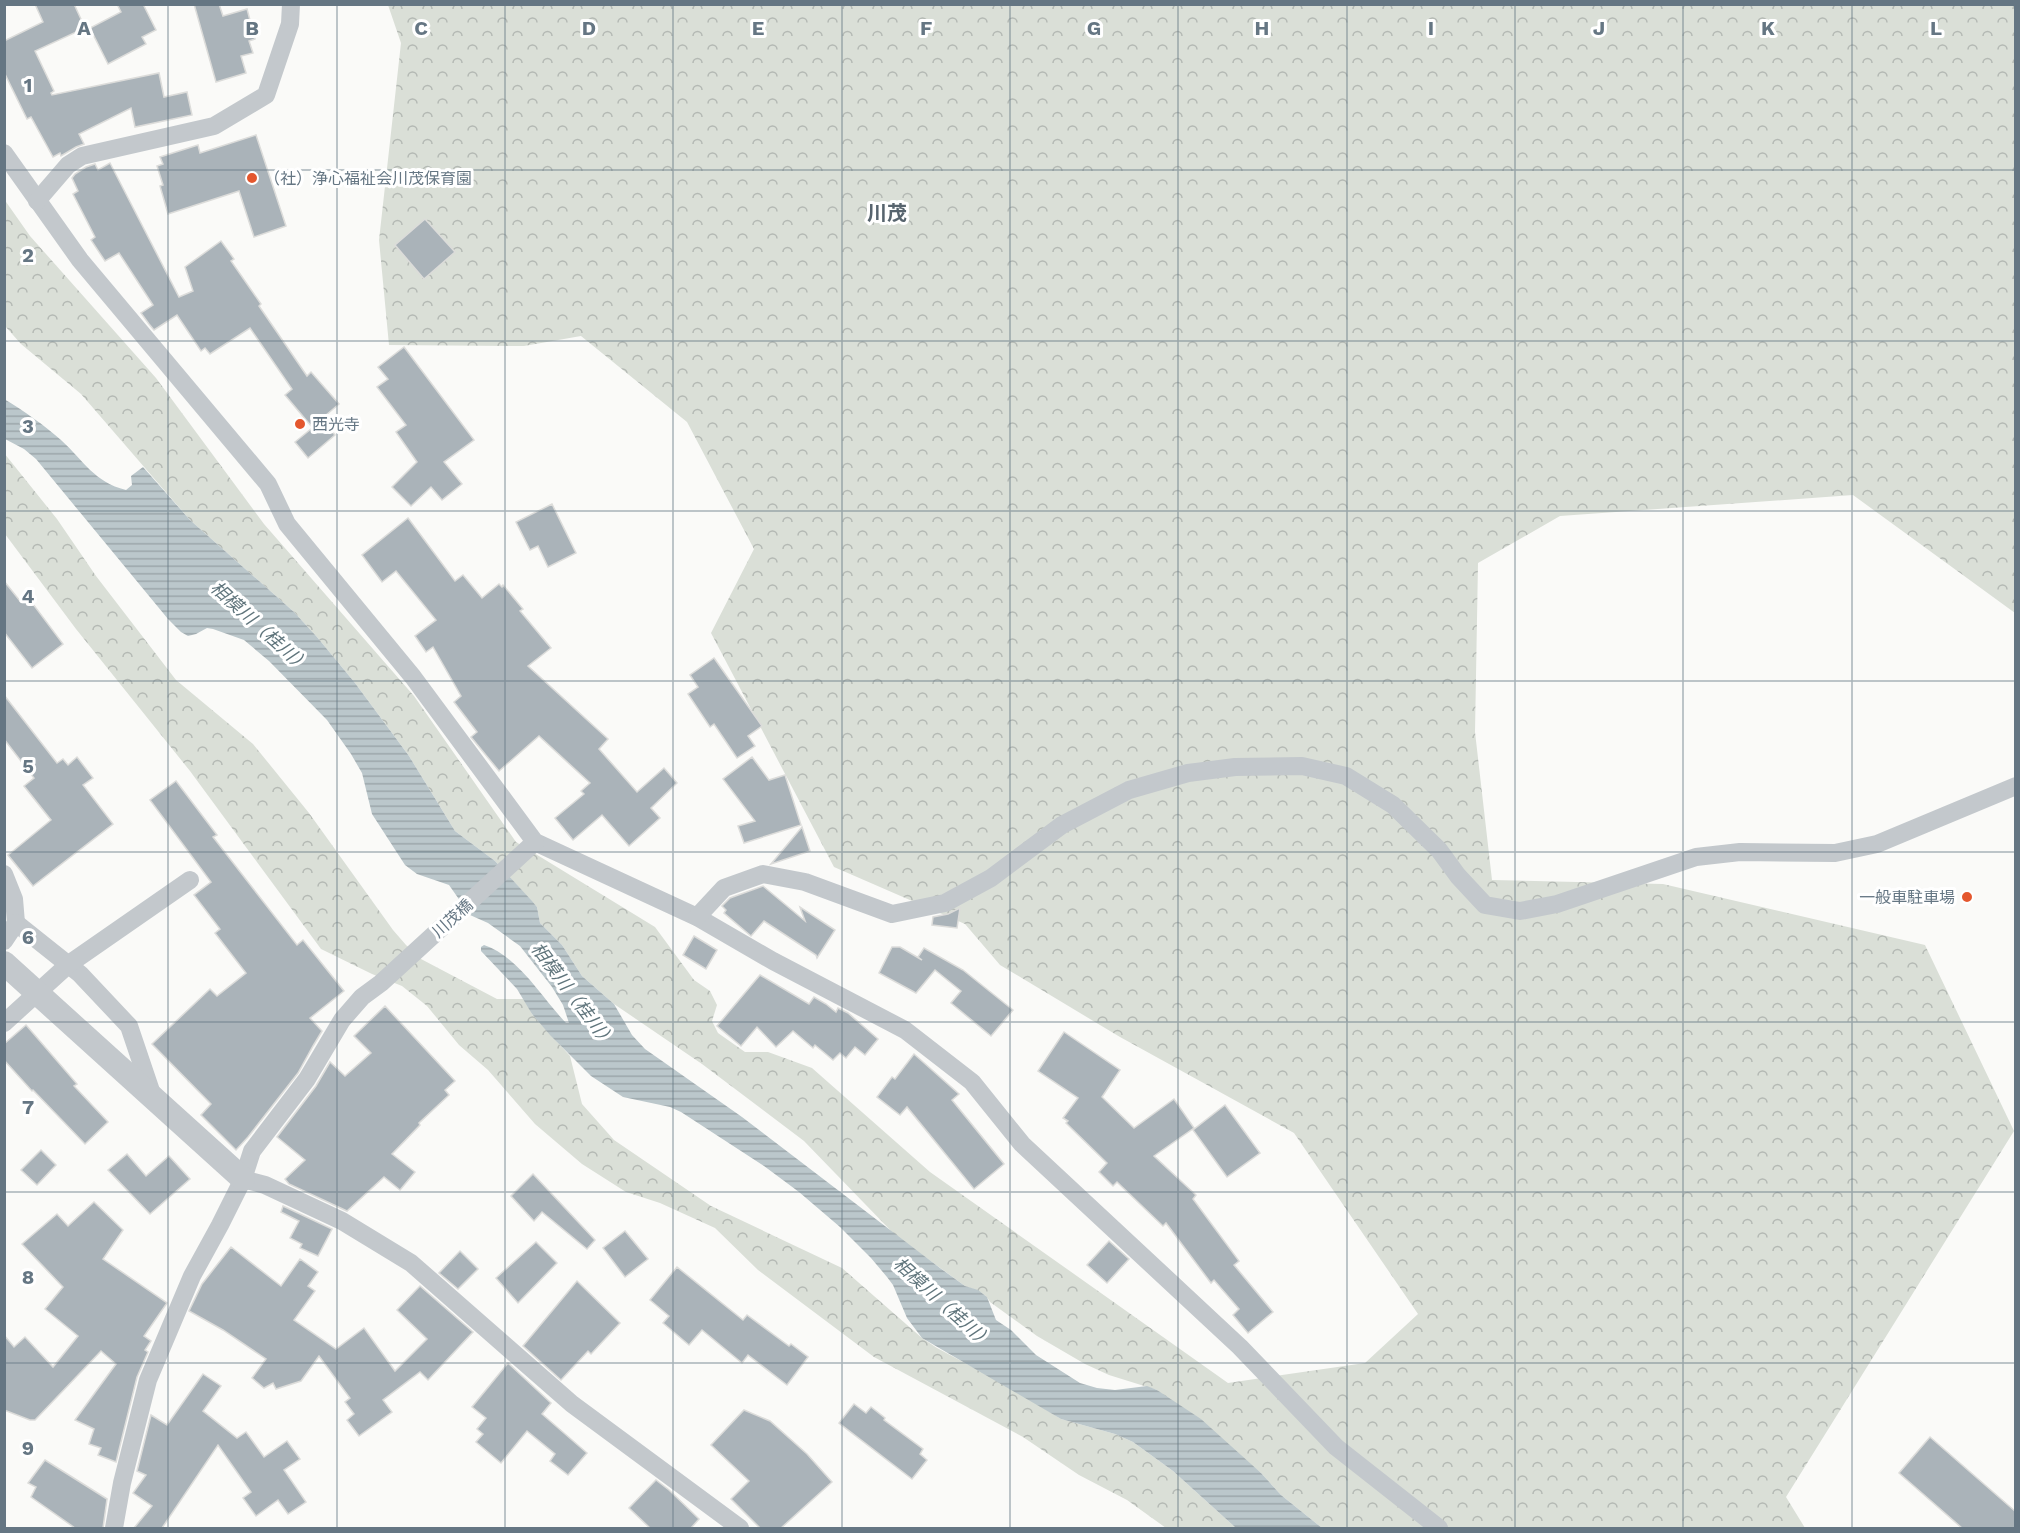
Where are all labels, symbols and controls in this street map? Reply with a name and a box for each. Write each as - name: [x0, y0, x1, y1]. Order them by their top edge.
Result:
- text: A: [77, 16, 91, 40]
- text: B: [245, 16, 259, 40]
- text: C: [414, 16, 428, 40]
- text: D: [582, 16, 596, 40]
- text: E: [752, 16, 764, 40]
- text: F: [920, 16, 932, 40]
- text: G: [1087, 16, 1101, 40]
- text: H: [1255, 16, 1269, 40]
- text: I: [1428, 16, 1434, 40]
- text: J: [1593, 16, 1605, 40]
- text: K: [1761, 16, 1775, 40]
- text: L: [1930, 16, 1942, 40]
- text: 1: [24, 73, 32, 97]
- place label: （社）浄心福祉会川茂保育園: [264, 169, 472, 188]
- marker: （社）浄心福祉会川茂保育園: [245, 171, 259, 185]
- district label: 川茂: [867, 201, 907, 225]
- text: 2: [22, 243, 34, 267]
- text: 3: [22, 414, 34, 438]
- place label: 西光寺: [312, 415, 360, 434]
- marker: 西光寺: [293, 417, 307, 431]
- water label: 相模川（桂川）: [206, 577, 314, 677]
- text: 4: [22, 584, 35, 608]
- text: 5: [22, 754, 34, 778]
- place label: 一般車駐車場: [1859, 888, 1955, 907]
- marker: 一般車駐車場: [1960, 890, 1974, 904]
- street label: 川茂橋: [428, 895, 477, 941]
- text: 6: [22, 925, 34, 949]
- water label: 相模川（桂川）: [527, 938, 620, 1051]
- text: 7: [22, 1095, 34, 1119]
- water label: 相模川（桂川）: [889, 1253, 997, 1353]
- text: 8: [22, 1265, 34, 1289]
- text: 9: [22, 1436, 34, 1460]

